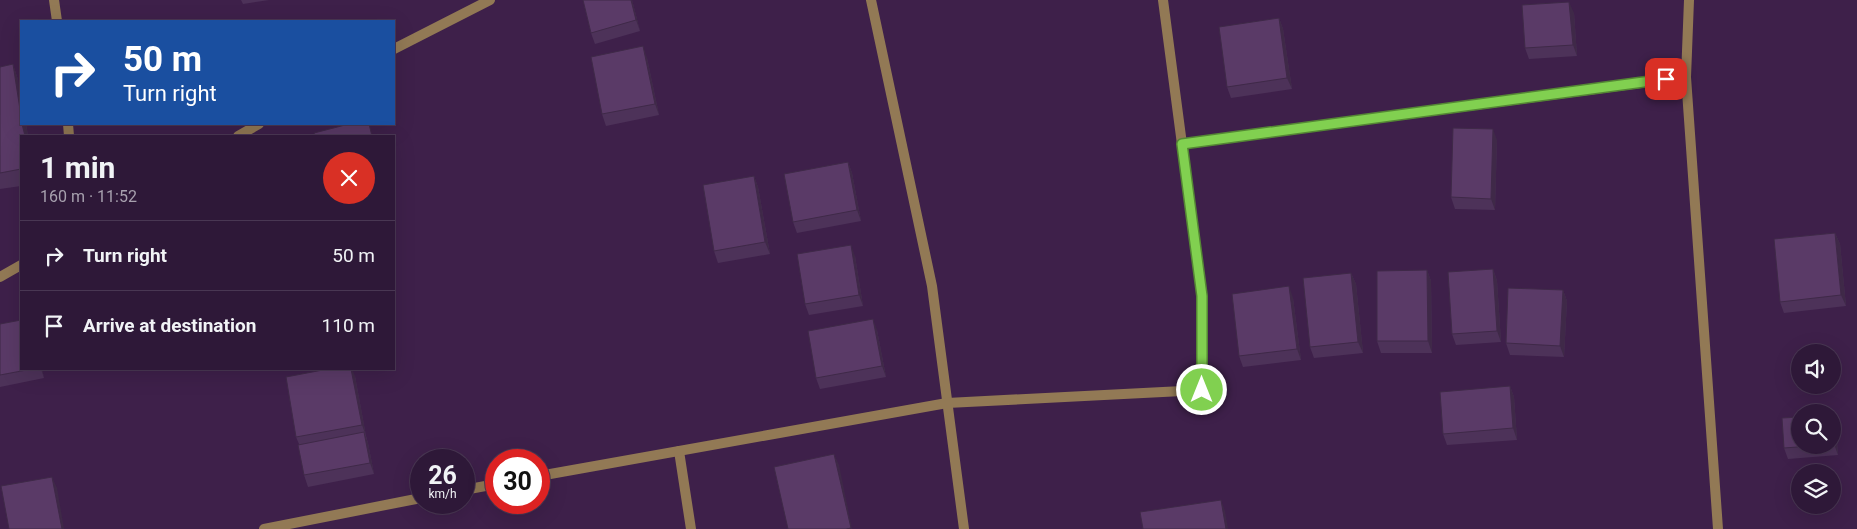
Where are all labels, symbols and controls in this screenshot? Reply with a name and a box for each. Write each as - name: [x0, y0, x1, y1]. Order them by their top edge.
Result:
- text: 50 m: [123, 39, 202, 80]
- icon: right: [40, 40, 105, 105]
- pin: [1645, 58, 1687, 100]
- icon: arrive: [1652, 65, 1680, 93]
- text: Turn right: [123, 81, 217, 106]
- text: 1 min: [40, 150, 115, 185]
- button: close: [323, 152, 375, 204]
- text: 160 m · 11:52: [40, 187, 137, 206]
- icon: right: [40, 242, 68, 270]
- text: Turn right: [83, 244, 167, 267]
- text: 50 m: [332, 244, 375, 267]
- icon: arrive: [40, 312, 68, 340]
- text: Arrive at destination: [83, 314, 256, 337]
- text: 110 m: [322, 314, 375, 337]
- map controls: [1791, 344, 1841, 514]
- button: sound: [1791, 344, 1841, 394]
- position arrow: [1175, 363, 1227, 415]
- button: search: [1791, 404, 1841, 454]
- speed limit sign: 30: [485, 449, 550, 514]
- text: 26: [428, 461, 457, 490]
- button: layers: [1791, 464, 1841, 514]
- text: km/h: [428, 487, 457, 501]

